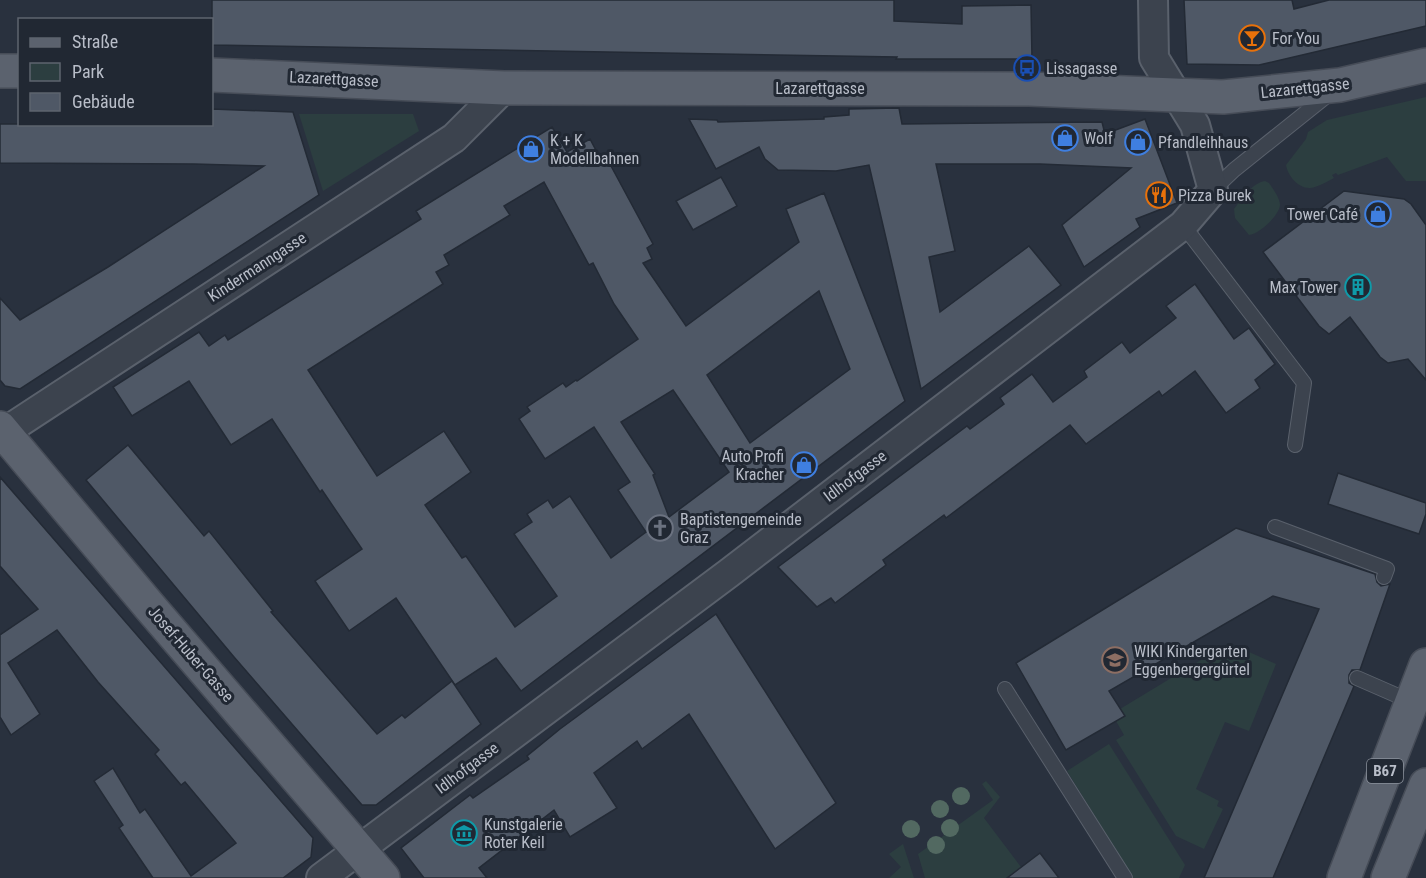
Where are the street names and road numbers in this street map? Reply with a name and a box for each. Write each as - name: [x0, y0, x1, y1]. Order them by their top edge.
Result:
- street label: Lazarettgasse: [289, 67, 379, 91]
- street label: Lazarettgasse: [1260, 74, 1350, 102]
- street label: Lazarettgasse: [775, 79, 865, 98]
- street label: Kindermanngasse: [204, 228, 310, 306]
- street label: Idlhofgasse: [820, 446, 890, 506]
- street label: Josef-Huber-Gasse: [144, 602, 238, 706]
- street label: Idlhofgasse: [432, 738, 502, 798]
- road number: B67: [1367, 759, 1403, 783]

